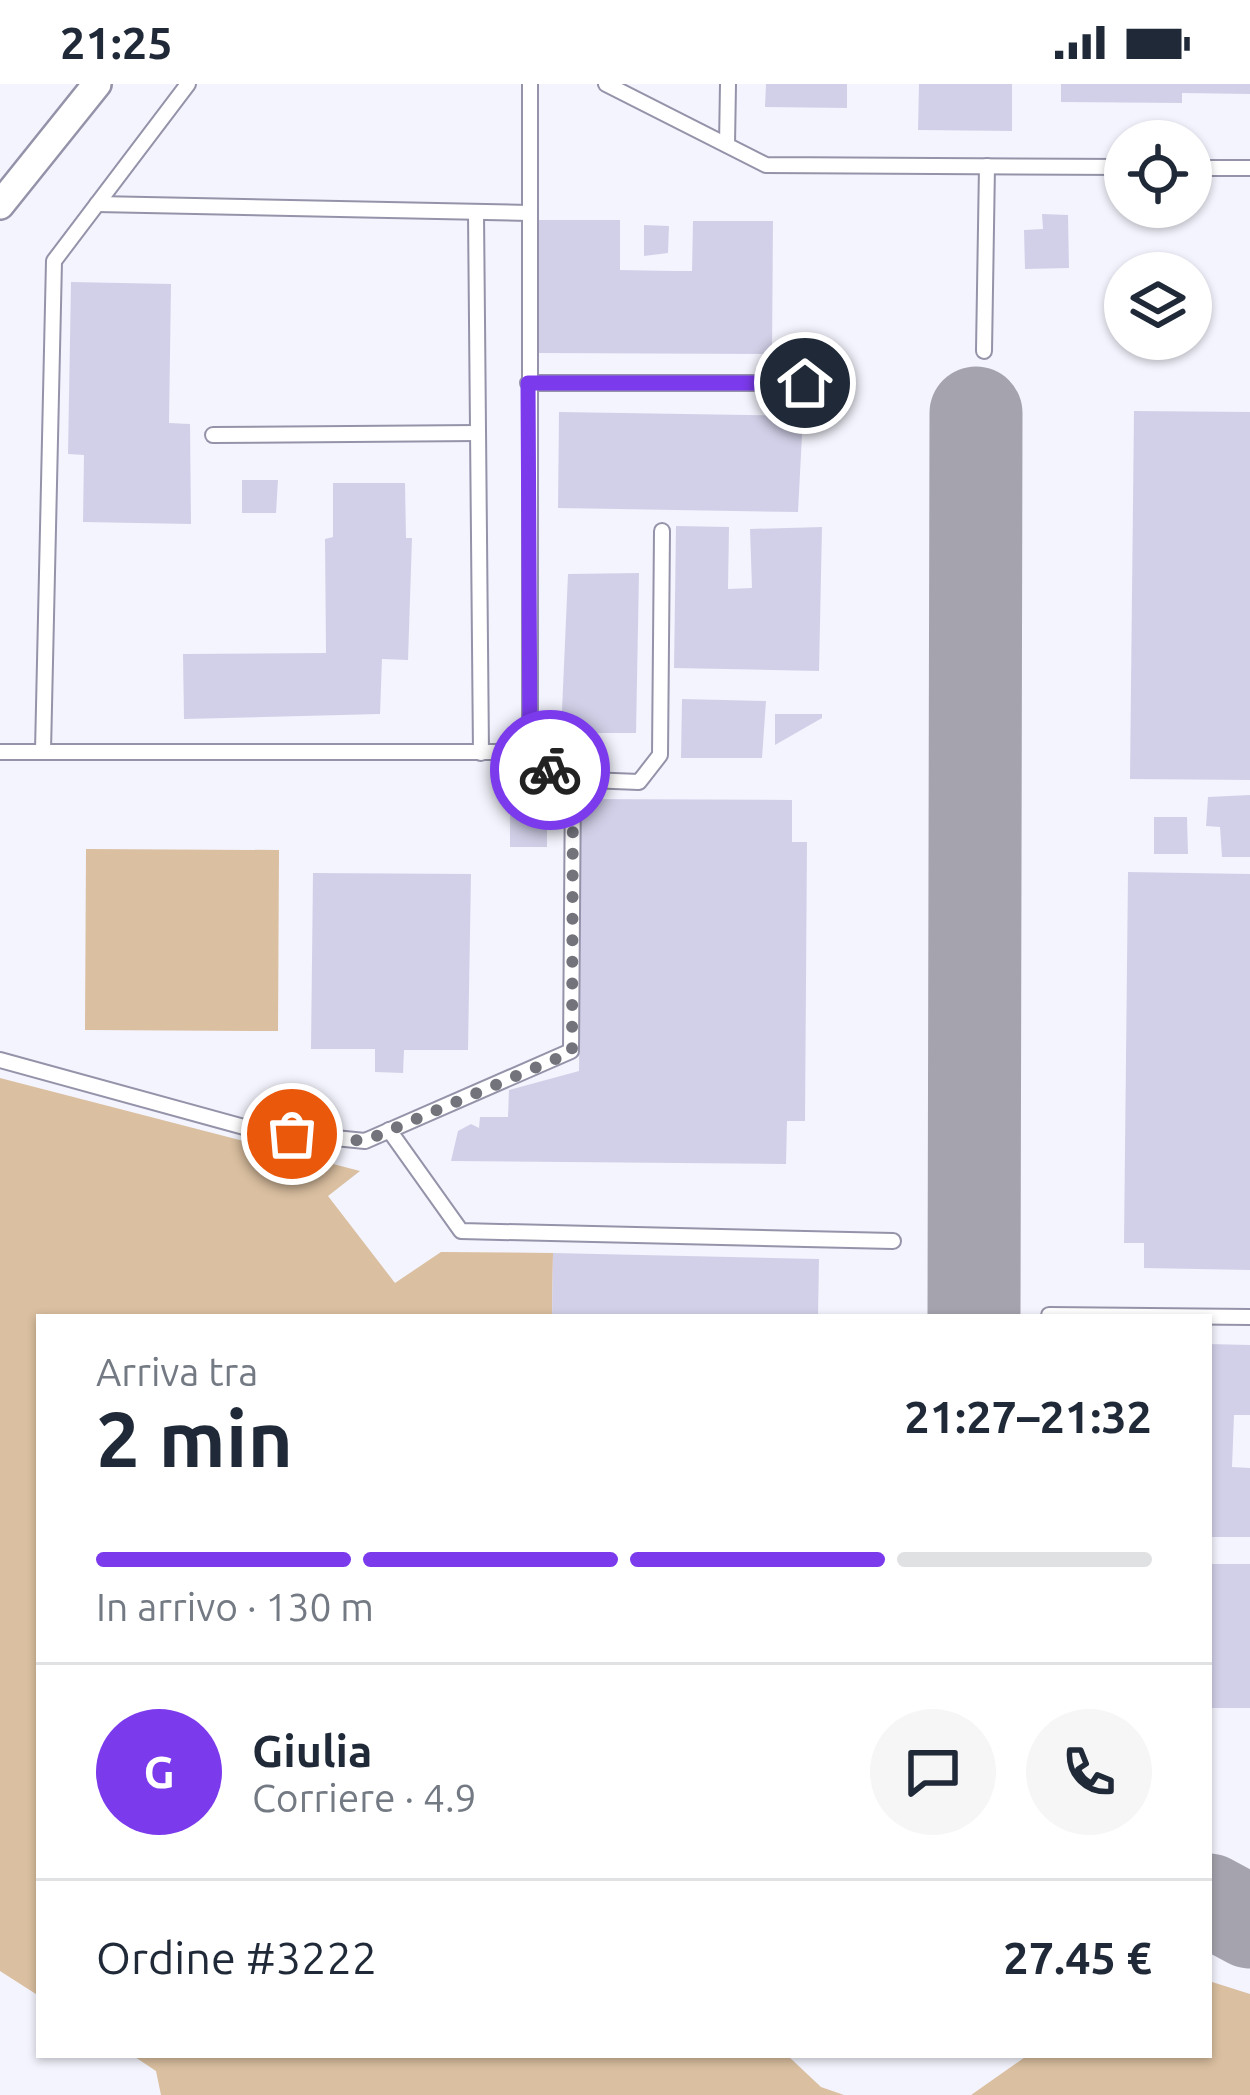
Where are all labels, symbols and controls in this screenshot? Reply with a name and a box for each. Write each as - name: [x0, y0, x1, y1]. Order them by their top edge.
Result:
- text: 21:25: [60, 17, 173, 68]
- map controls: [1104, 120, 1212, 360]
- button: locate: [1104, 120, 1212, 228]
- button: layers: [1104, 252, 1212, 360]
- pin: [754, 332, 856, 434]
- icon: home: [772, 350, 838, 416]
- courier: [490, 710, 610, 830]
- icon: bike: [517, 737, 583, 803]
- pin: [241, 1083, 343, 1185]
- icon: bag: [259, 1101, 325, 1167]
- text: Arriva tra: [96, 1350, 258, 1393]
- text: 21:27–21:32: [904, 1391, 1152, 1442]
- text: 2 min: [96, 1394, 293, 1482]
- text: In arrivo · 130 m: [96, 1585, 374, 1628]
- button: chat: [870, 1709, 996, 1835]
- button: phone: [1026, 1709, 1152, 1835]
- text: Giulia: [252, 1725, 373, 1776]
- text: G: [143, 1746, 175, 1797]
- text: Corriere · 4.9: [252, 1776, 477, 1819]
- text: Ordine #3222: [96, 1932, 377, 1983]
- text: 27.45 €: [1003, 1932, 1152, 1983]

